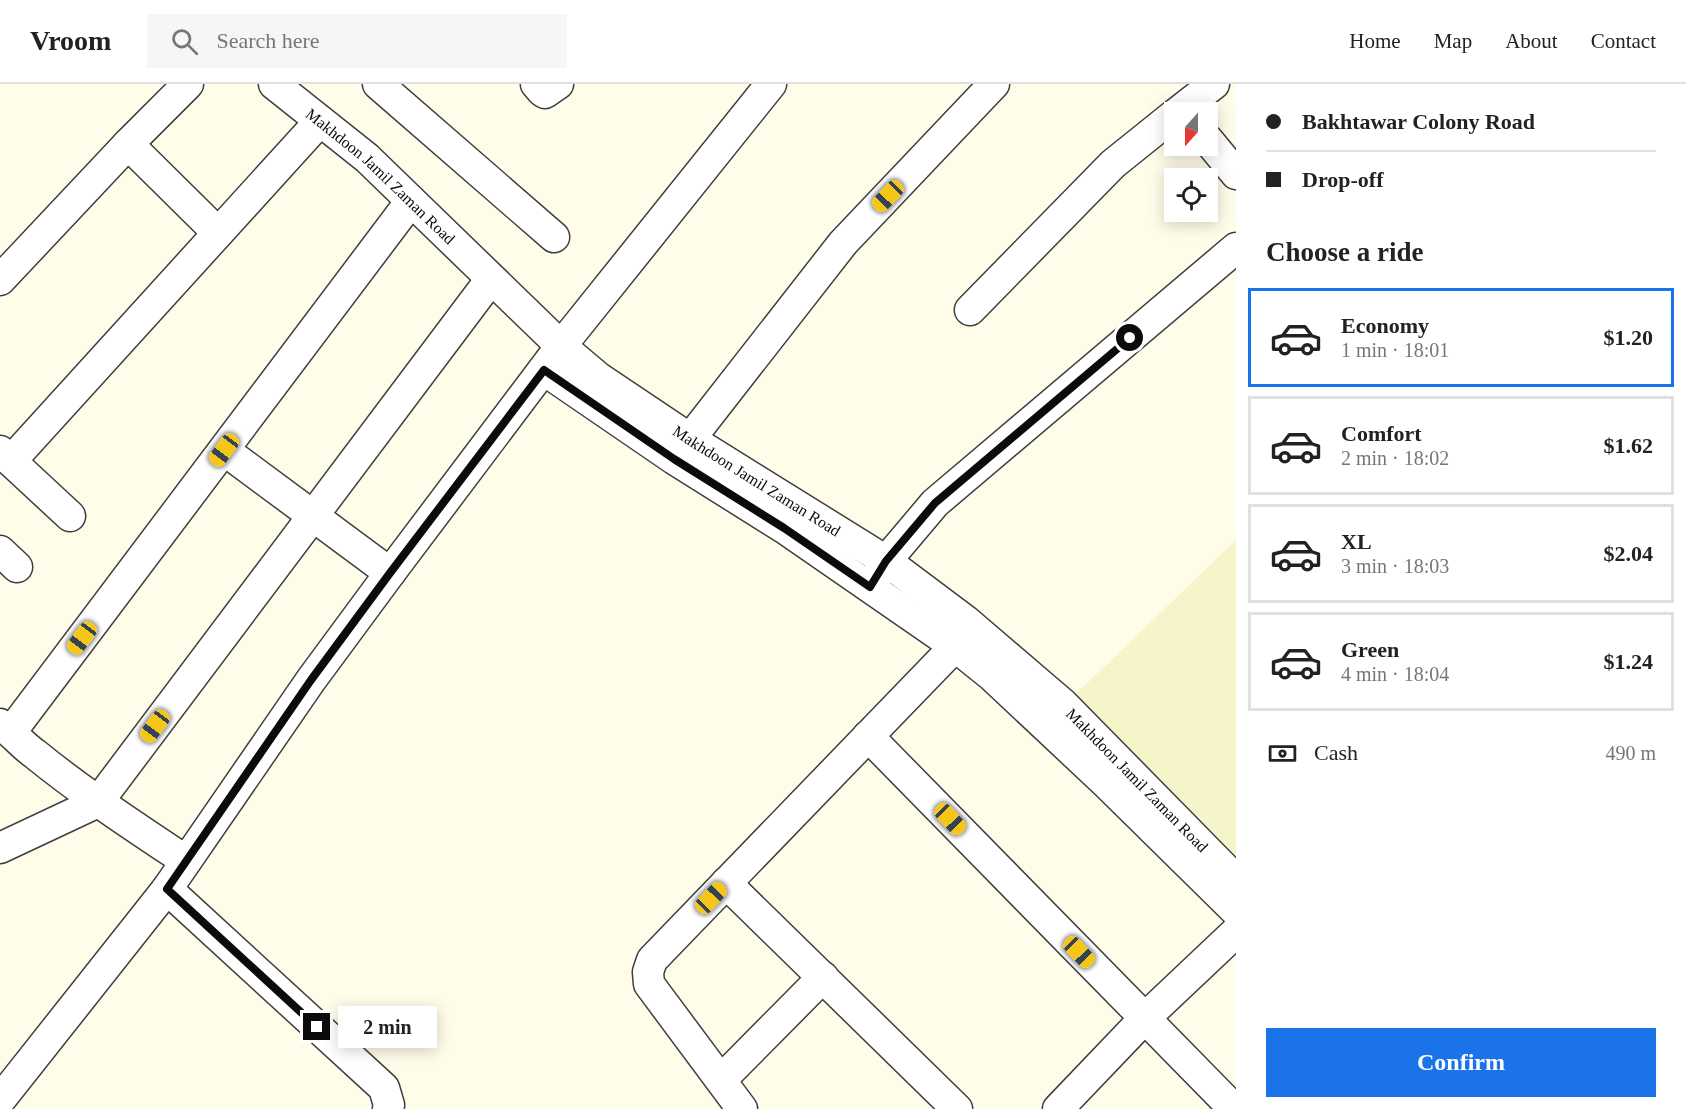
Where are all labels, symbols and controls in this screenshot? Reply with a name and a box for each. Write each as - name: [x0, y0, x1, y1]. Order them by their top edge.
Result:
- search box: [147, 14, 567, 68]
- text: Vroom: [30, 25, 111, 56]
- icon: search: [168, 25, 201, 58]
- text: Search here: [216, 28, 320, 53]
- text: Home: [1349, 29, 1401, 53]
- text: Map: [1434, 29, 1472, 53]
- text: About: [1505, 29, 1558, 53]
- text: Contact: [1591, 29, 1656, 53]
- north arrow: [1164, 102, 1218, 156]
- map controls: [1164, 102, 1218, 222]
- street label: Makhdoon Jamil Zaman Road: [303, 105, 459, 247]
- text: Bakhtawar Colony Road: [1302, 109, 1535, 134]
- text: Drop-off: [1302, 167, 1383, 192]
- button: locate: [1164, 168, 1218, 222]
- car: [869, 177, 907, 215]
- text: Choose a ride: [1266, 237, 1424, 267]
- icon: car: [1269, 311, 1323, 365]
- text: Economy: [1341, 313, 1429, 338]
- route start: [1116, 324, 1143, 351]
- text: $1.20: [1604, 325, 1653, 350]
- text: 1 min · 18:01: [1341, 339, 1449, 361]
- icon: car: [1269, 419, 1323, 473]
- text: Comfort: [1341, 421, 1422, 446]
- street label: Makhdoon Jamil Zaman Road: [670, 422, 844, 539]
- car: [206, 430, 242, 470]
- text: $1.62: [1604, 433, 1653, 458]
- text: 2 min · 18:02: [1341, 447, 1449, 469]
- icon: car: [1269, 527, 1323, 581]
- text: XL: [1341, 529, 1372, 554]
- text: $2.04: [1604, 541, 1653, 566]
- text: 3 min · 18:03: [1341, 555, 1449, 577]
- car: [64, 618, 100, 658]
- icon: car: [1269, 635, 1323, 689]
- text: Green: [1341, 637, 1399, 662]
- text: $1.24: [1604, 649, 1653, 674]
- text: 4 min · 18:04: [1341, 663, 1449, 685]
- street label: Makhdoon Jamil Zaman Road: [1063, 705, 1212, 855]
- car: [137, 706, 173, 746]
- icon: cash: [1266, 737, 1299, 770]
- text: Cash: [1314, 740, 1358, 765]
- text: 490 m: [1605, 742, 1656, 764]
- car: [931, 800, 969, 838]
- car: [692, 879, 730, 917]
- car: [1060, 933, 1098, 971]
- callout: 2 min: [338, 1006, 437, 1048]
- route end: [303, 1013, 330, 1040]
- text: 2 min: [363, 1016, 412, 1038]
- button: Confirm: [1266, 1028, 1656, 1097]

